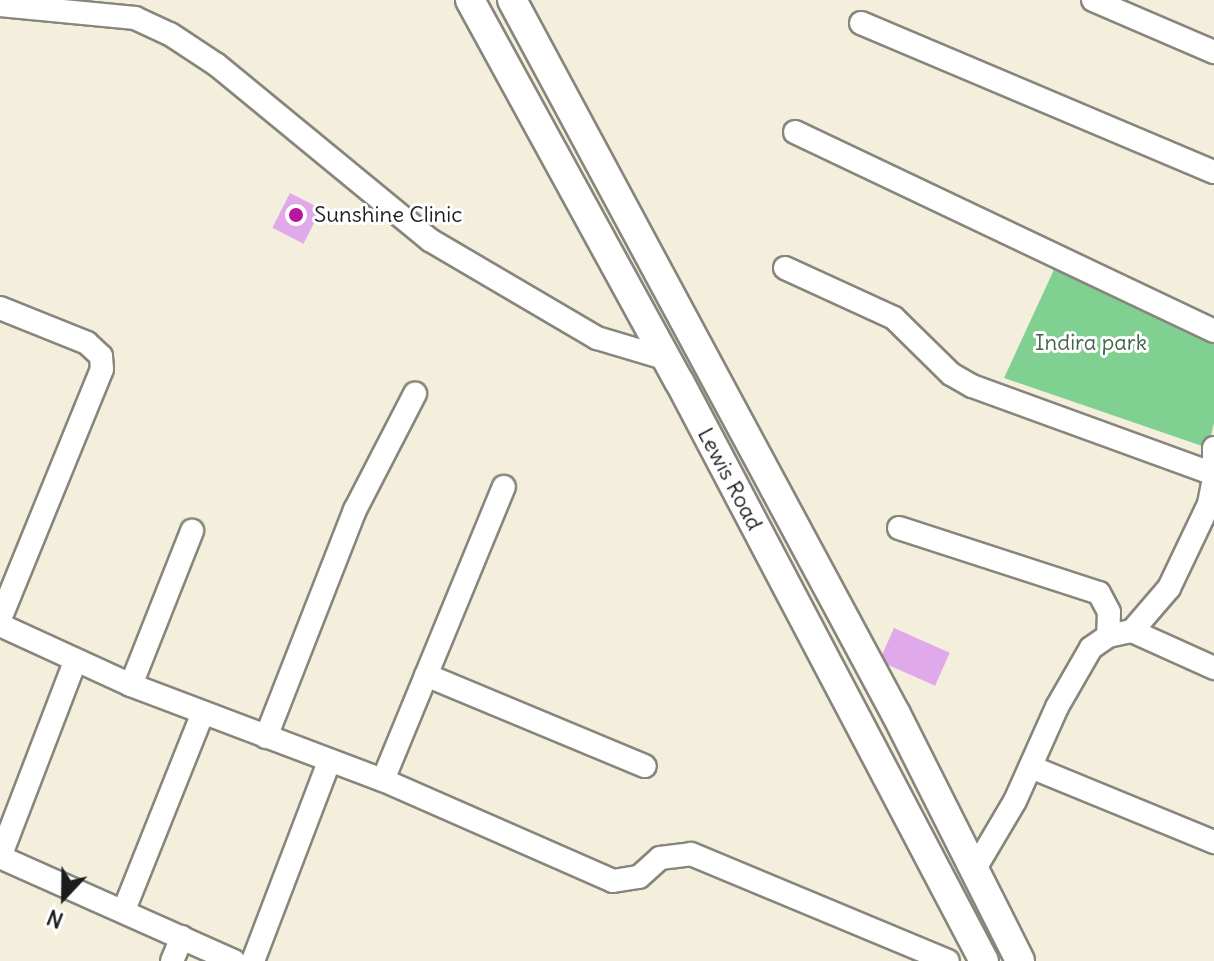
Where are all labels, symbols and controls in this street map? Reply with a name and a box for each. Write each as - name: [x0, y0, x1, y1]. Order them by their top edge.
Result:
- place label: Sunshine Clinic: [314, 202, 462, 228]
- marker: Sunshine Clinic: [285, 204, 307, 226]
- park label: Indira park: [1035, 330, 1147, 356]
- street label: Lewis Road: [692, 423, 768, 535]
- north arrow: [24, 857, 104, 937]
- text: N: [43, 903, 67, 935]

